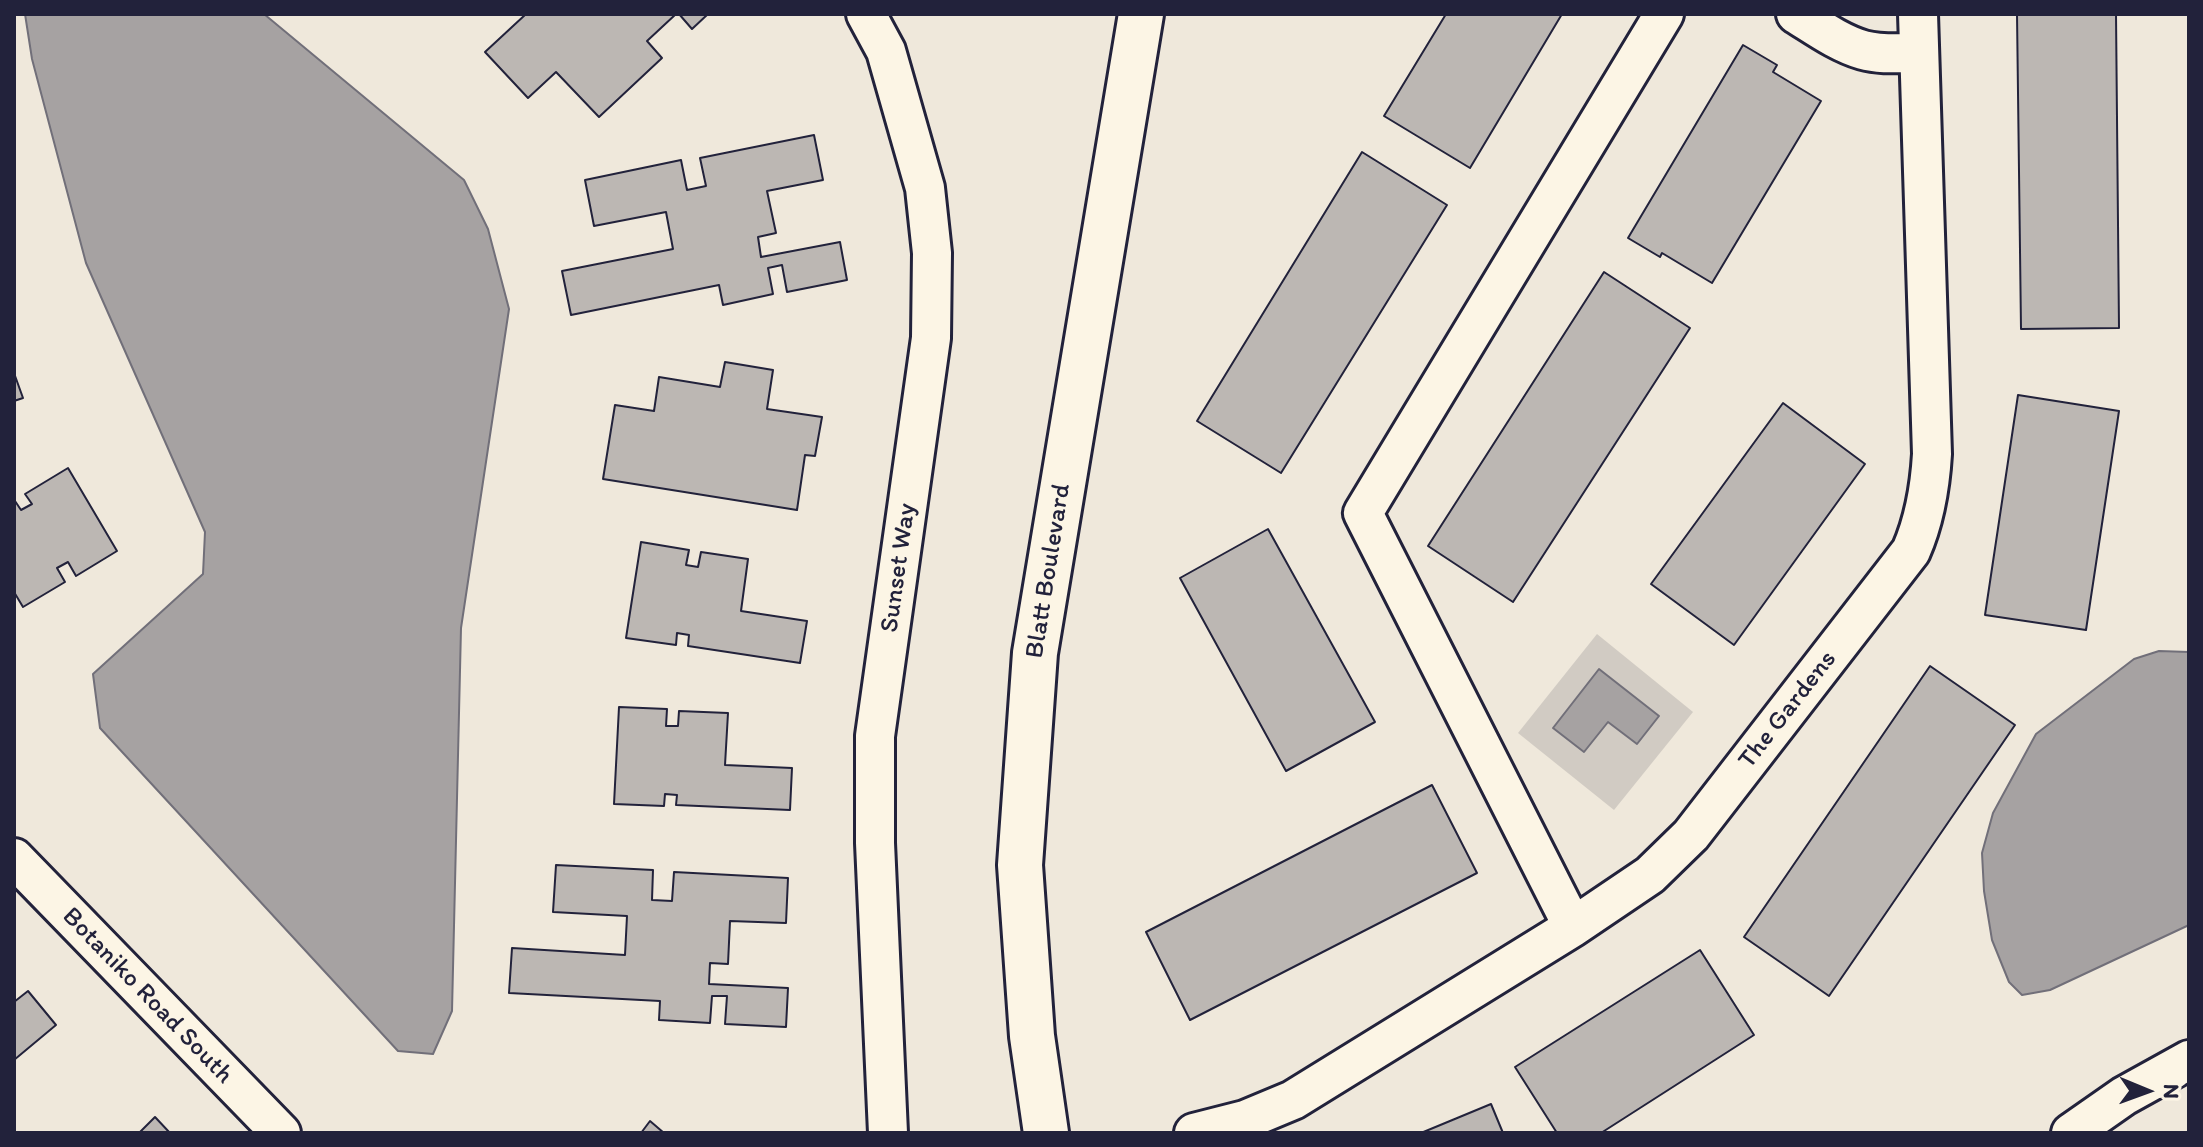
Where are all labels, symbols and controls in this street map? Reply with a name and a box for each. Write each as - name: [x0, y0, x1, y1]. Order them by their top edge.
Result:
- street label: Blatt Boulevard: [1020, 481, 1078, 661]
- street label: Sunset Way: [875, 501, 923, 635]
- street label: The Gardens: [1732, 645, 1844, 775]
- street label: Botaniko Road South: [55, 901, 239, 1091]
- north arrow: [2107, 1051, 2187, 1131]
- text: N: [2158, 1084, 2185, 1099]

